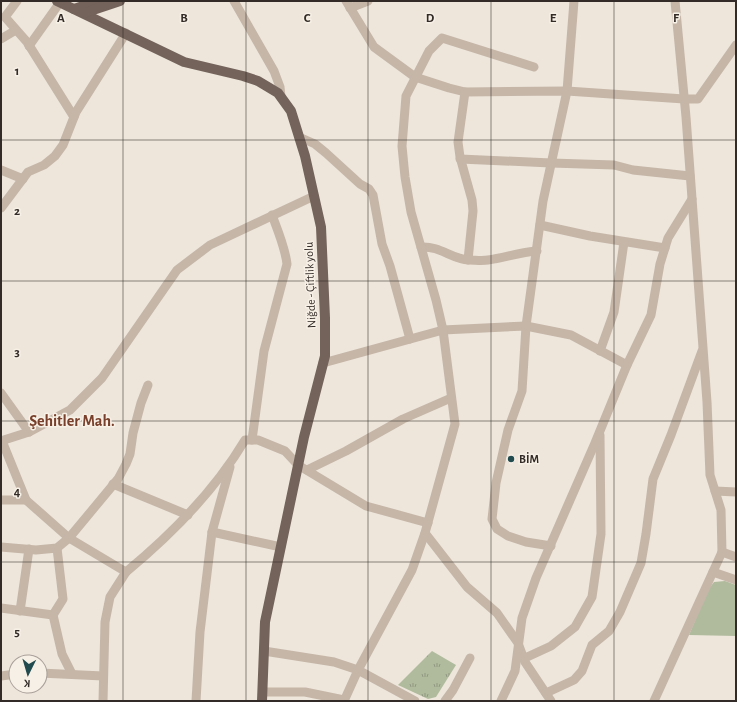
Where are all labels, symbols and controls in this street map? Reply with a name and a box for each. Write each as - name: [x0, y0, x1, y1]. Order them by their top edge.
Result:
- text: A: [57, 12, 65, 25]
- text: B: [180, 12, 188, 25]
- text: C: [304, 12, 311, 25]
- text: D: [426, 12, 435, 25]
- text: E: [550, 12, 557, 25]
- text: F: [673, 12, 680, 25]
- text: 1: [15, 65, 19, 78]
- text: 2: [14, 205, 20, 218]
- street label: Niğde - Çiftlik yolu: [302, 242, 319, 328]
- text: 3: [14, 346, 20, 359]
- district label: Şehitler Mah.: [29, 413, 115, 429]
- place label: BİM: [519, 452, 539, 465]
- marker: BİM: [506, 454, 516, 464]
- text: 4: [14, 486, 21, 499]
- text: 5: [14, 626, 20, 639]
- north arrow: [8, 654, 48, 694]
- text: K: [23, 678, 31, 689]

